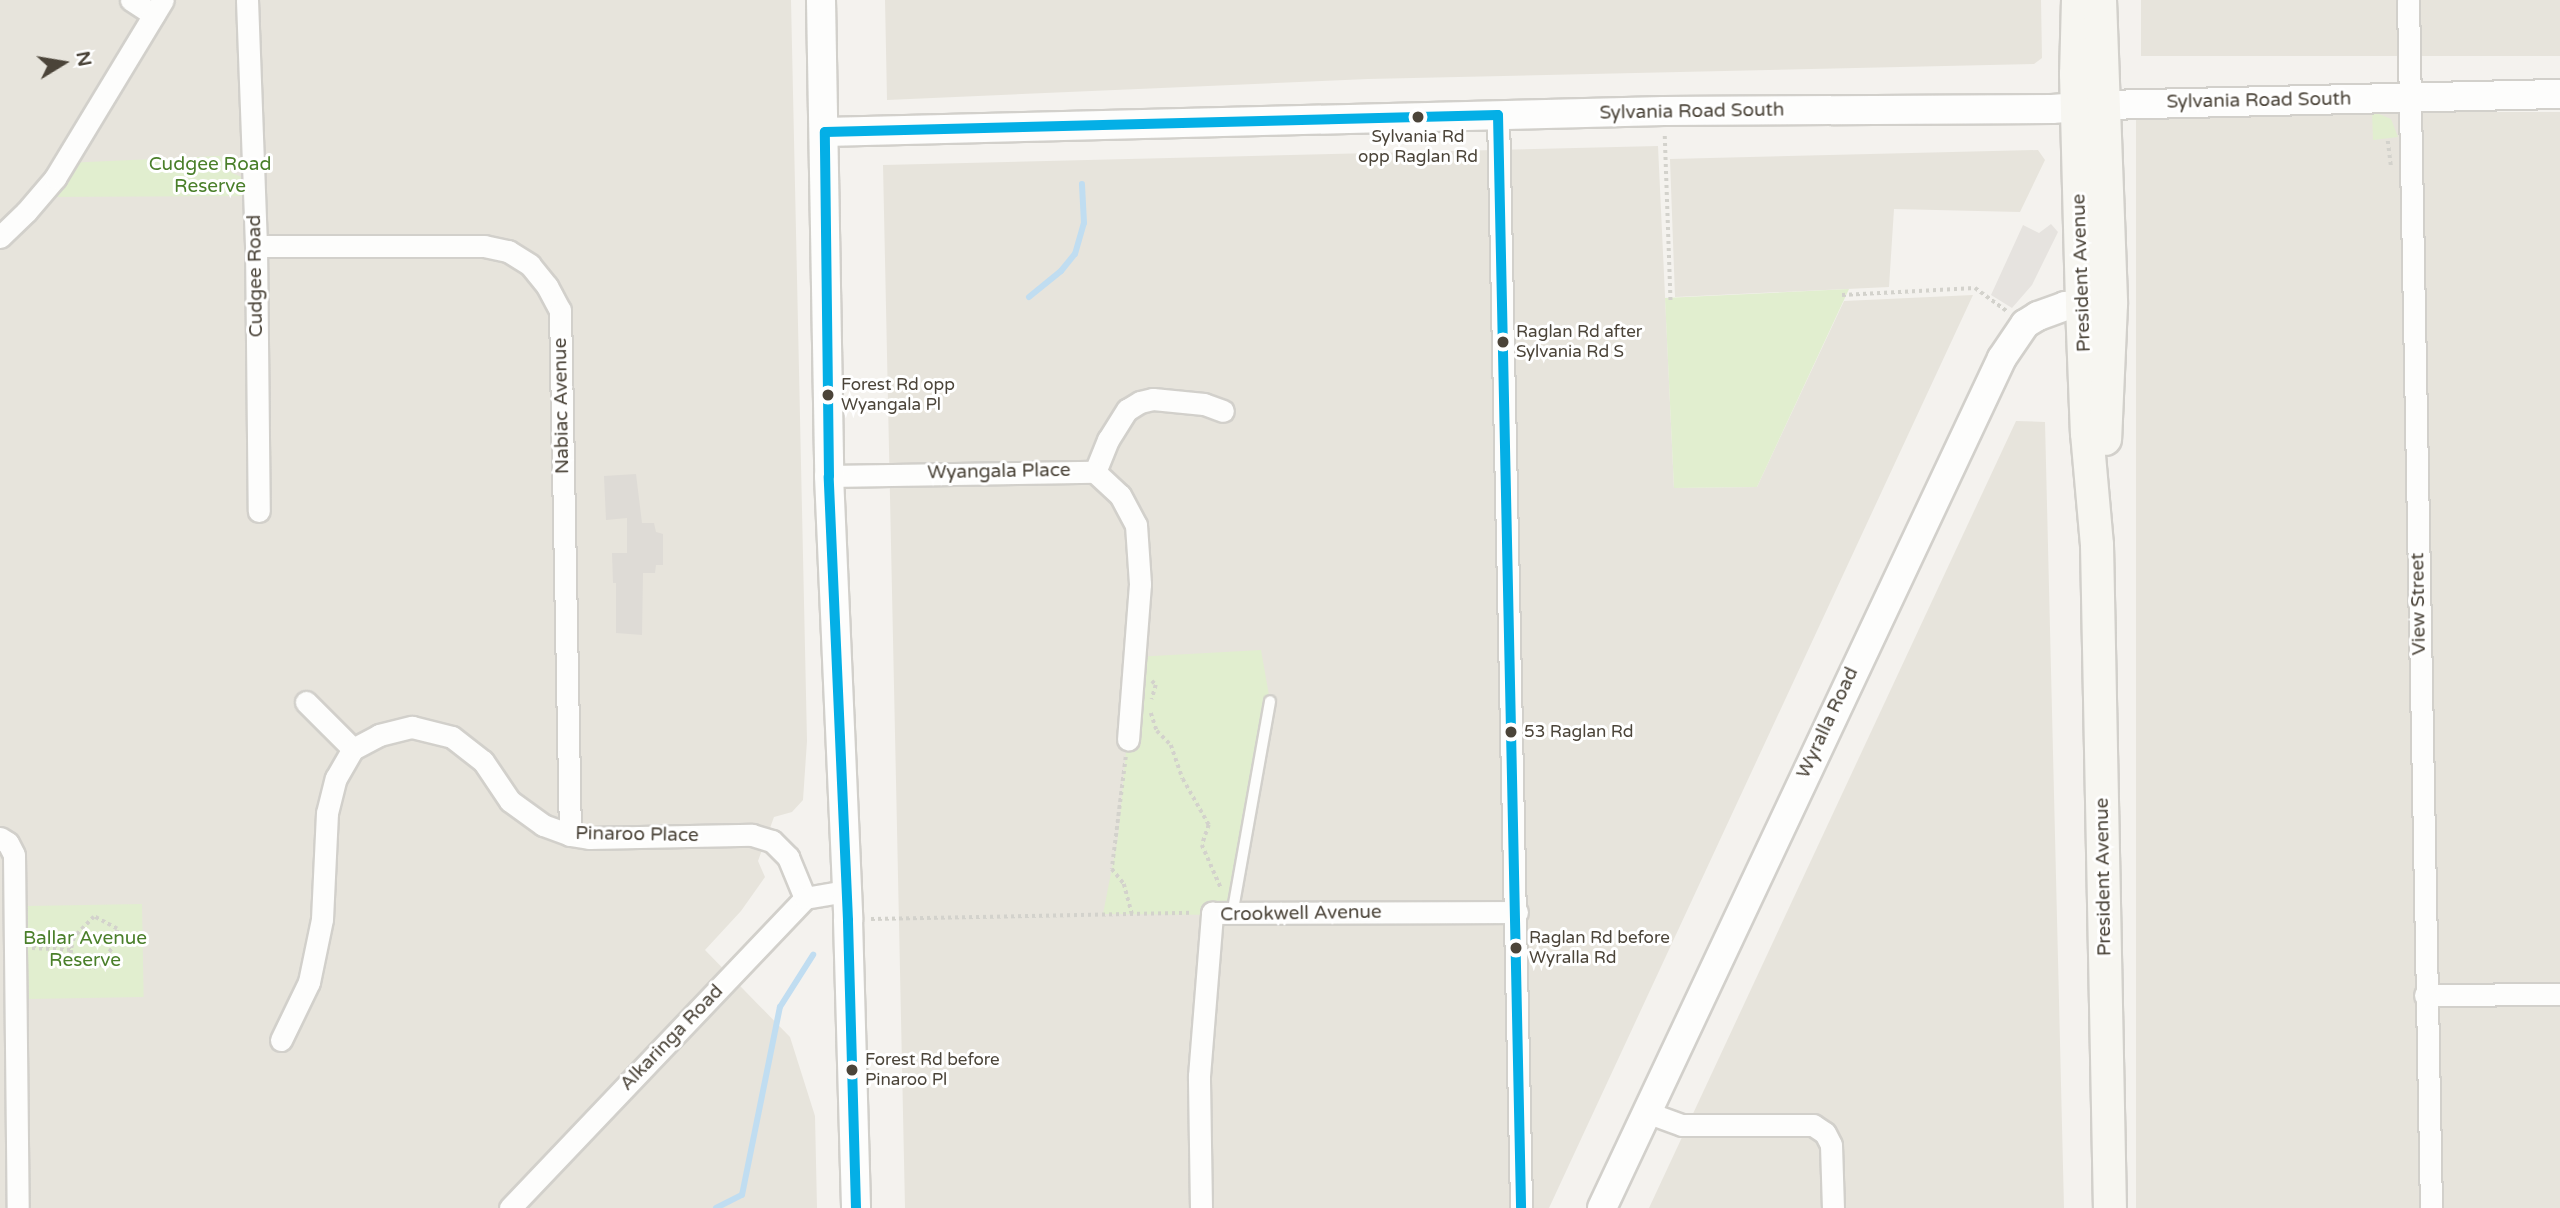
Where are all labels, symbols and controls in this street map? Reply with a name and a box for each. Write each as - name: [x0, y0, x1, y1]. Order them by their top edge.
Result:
- north arrow: [28, 28, 98, 98]
- text: N: [71, 49, 96, 69]
- street label: Sylvania Road South: [2166, 88, 2352, 114]
- street label: Sylvania Road South: [1599, 99, 1785, 125]
- marker: Sylvania Rd opp Raglan Rd: [1411, 110, 1425, 124]
- place label: Sylvania Rd opp Raglan Rd: [1358, 127, 1478, 167]
- park label: Cudgee Road Reserve: [149, 154, 271, 198]
- street label: President Avenue: [2068, 193, 2096, 353]
- street label: Cudgee Road: [244, 214, 268, 338]
- place label: Raglan Rd after Sylvania Rd S: [1516, 322, 1642, 362]
- marker: Raglan Rd after Sylvania Rd S: [1496, 335, 1510, 349]
- street label: Nabiac Avenue: [549, 338, 575, 474]
- place label: Forest Rd opp Wyangala Pl: [841, 375, 955, 415]
- marker: Forest Rd opp Wyangala Pl: [821, 388, 835, 402]
- street label: Wyangala Place: [927, 459, 1071, 485]
- street label: View Street: [2407, 552, 2431, 656]
- street label: Wyralla Road: [1792, 664, 1864, 782]
- place label: 53 Raglan Rd: [1524, 722, 1634, 742]
- marker: 53 Raglan Rd: [1504, 725, 1518, 739]
- street label: President Avenue: [2091, 798, 2117, 956]
- street label: Pinaroo Place: [575, 823, 699, 847]
- street label: Crookwell Avenue: [1220, 901, 1382, 927]
- park label: Ballar Avenue Reserve: [23, 928, 147, 972]
- place label: Raglan Rd before Wyralla Rd: [1529, 928, 1670, 968]
- marker: Raglan Rd before Wyralla Rd: [1509, 941, 1523, 955]
- street label: Alkaringa Road: [616, 980, 728, 1096]
- place label: Forest Rd before Pinaroo Pl: [865, 1050, 1000, 1090]
- marker: Forest Rd before Pinaroo Pl: [845, 1063, 859, 1077]

